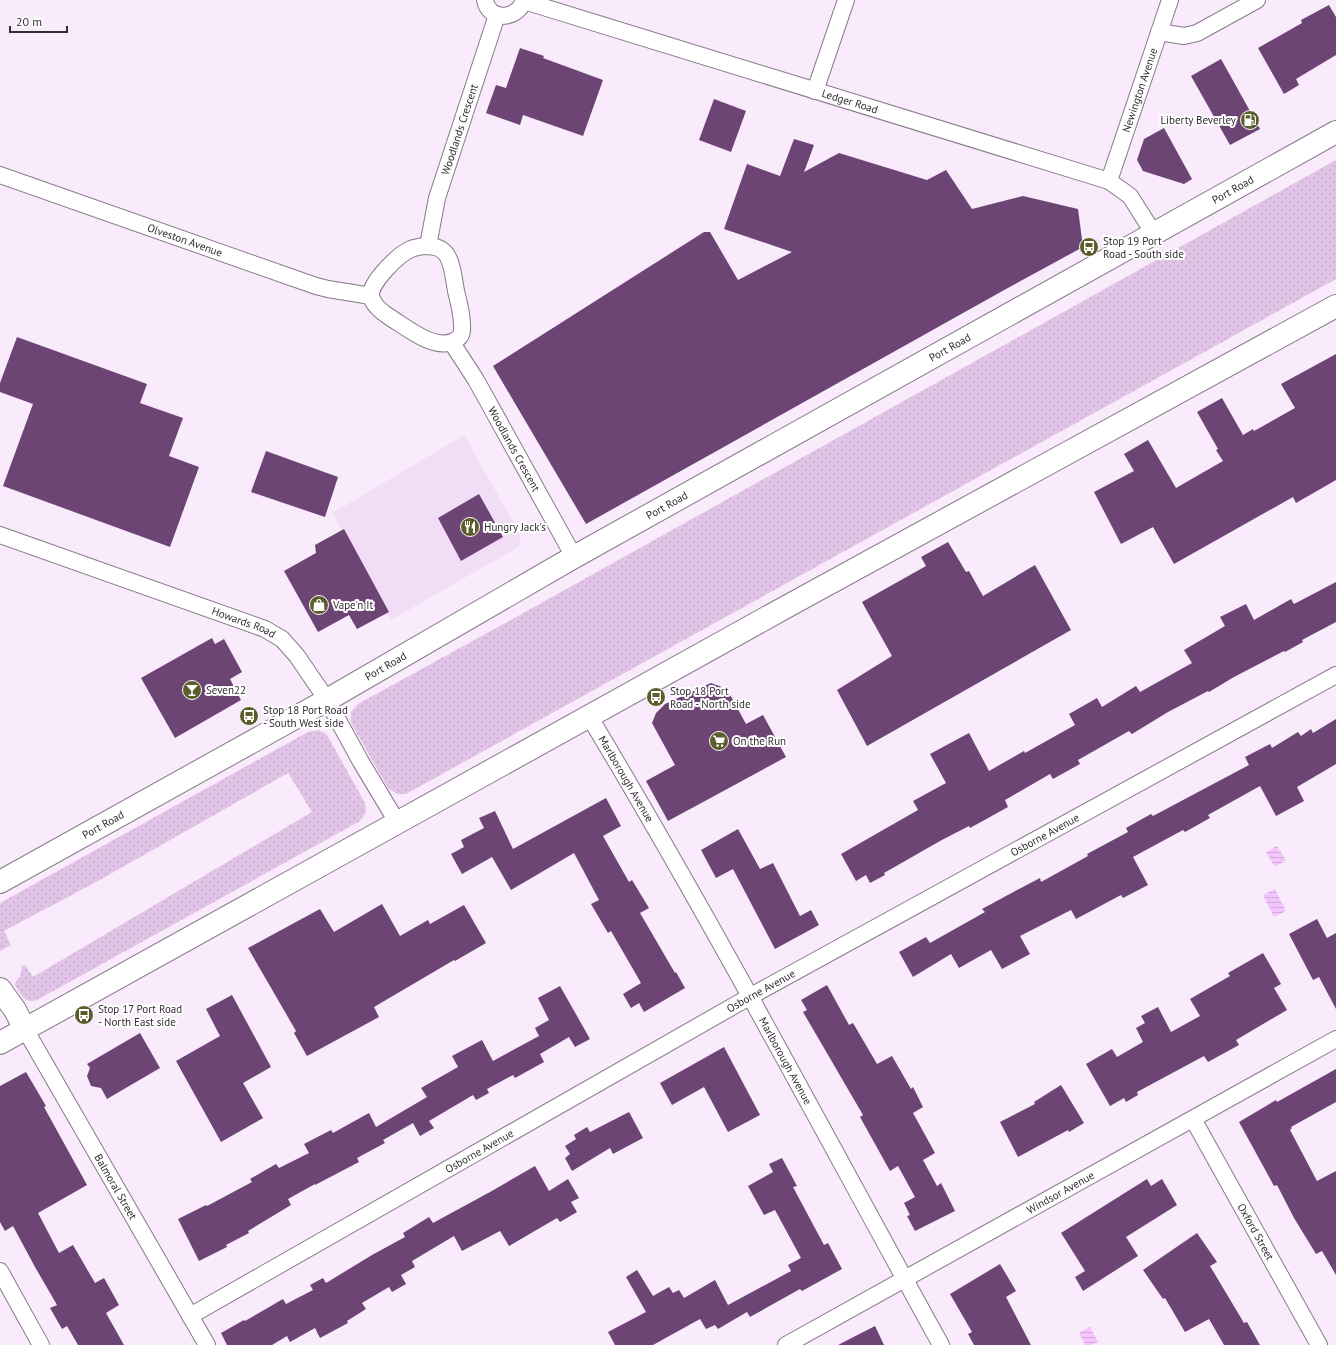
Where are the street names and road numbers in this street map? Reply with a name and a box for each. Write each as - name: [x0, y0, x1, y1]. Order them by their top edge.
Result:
- street label: Newington Avenue: [1119, 46, 1161, 134]
- street label: Woodlands Crescent: [438, 82, 481, 177]
- street label: Ledger Road: [820, 86, 880, 117]
- street label: Port Road: [1209, 172, 1256, 207]
- street label: Olveston Avenue: [145, 220, 225, 260]
- street label: Port Road: [926, 330, 973, 365]
- street label: Woodlands Crescent: [485, 404, 543, 494]
- street label: Port Road: [643, 488, 690, 522]
- street label: Howards Road: [210, 604, 279, 641]
- street label: Port Road: [362, 648, 409, 684]
- street label: Marlborough Avenue: [595, 733, 657, 825]
- street label: Port Road: [80, 807, 127, 842]
- street label: Osborne Avenue: [1008, 810, 1082, 859]
- street label: Osborne Avenue: [724, 966, 798, 1015]
- street label: Marlborough Avenue: [756, 1015, 815, 1107]
- street label: Osborne Avenue: [443, 1126, 516, 1176]
- street label: Balmoral Street: [91, 1151, 140, 1222]
- street label: Windsor Avenue: [1024, 1168, 1097, 1217]
- street label: Oxford Street: [1234, 1201, 1277, 1263]

